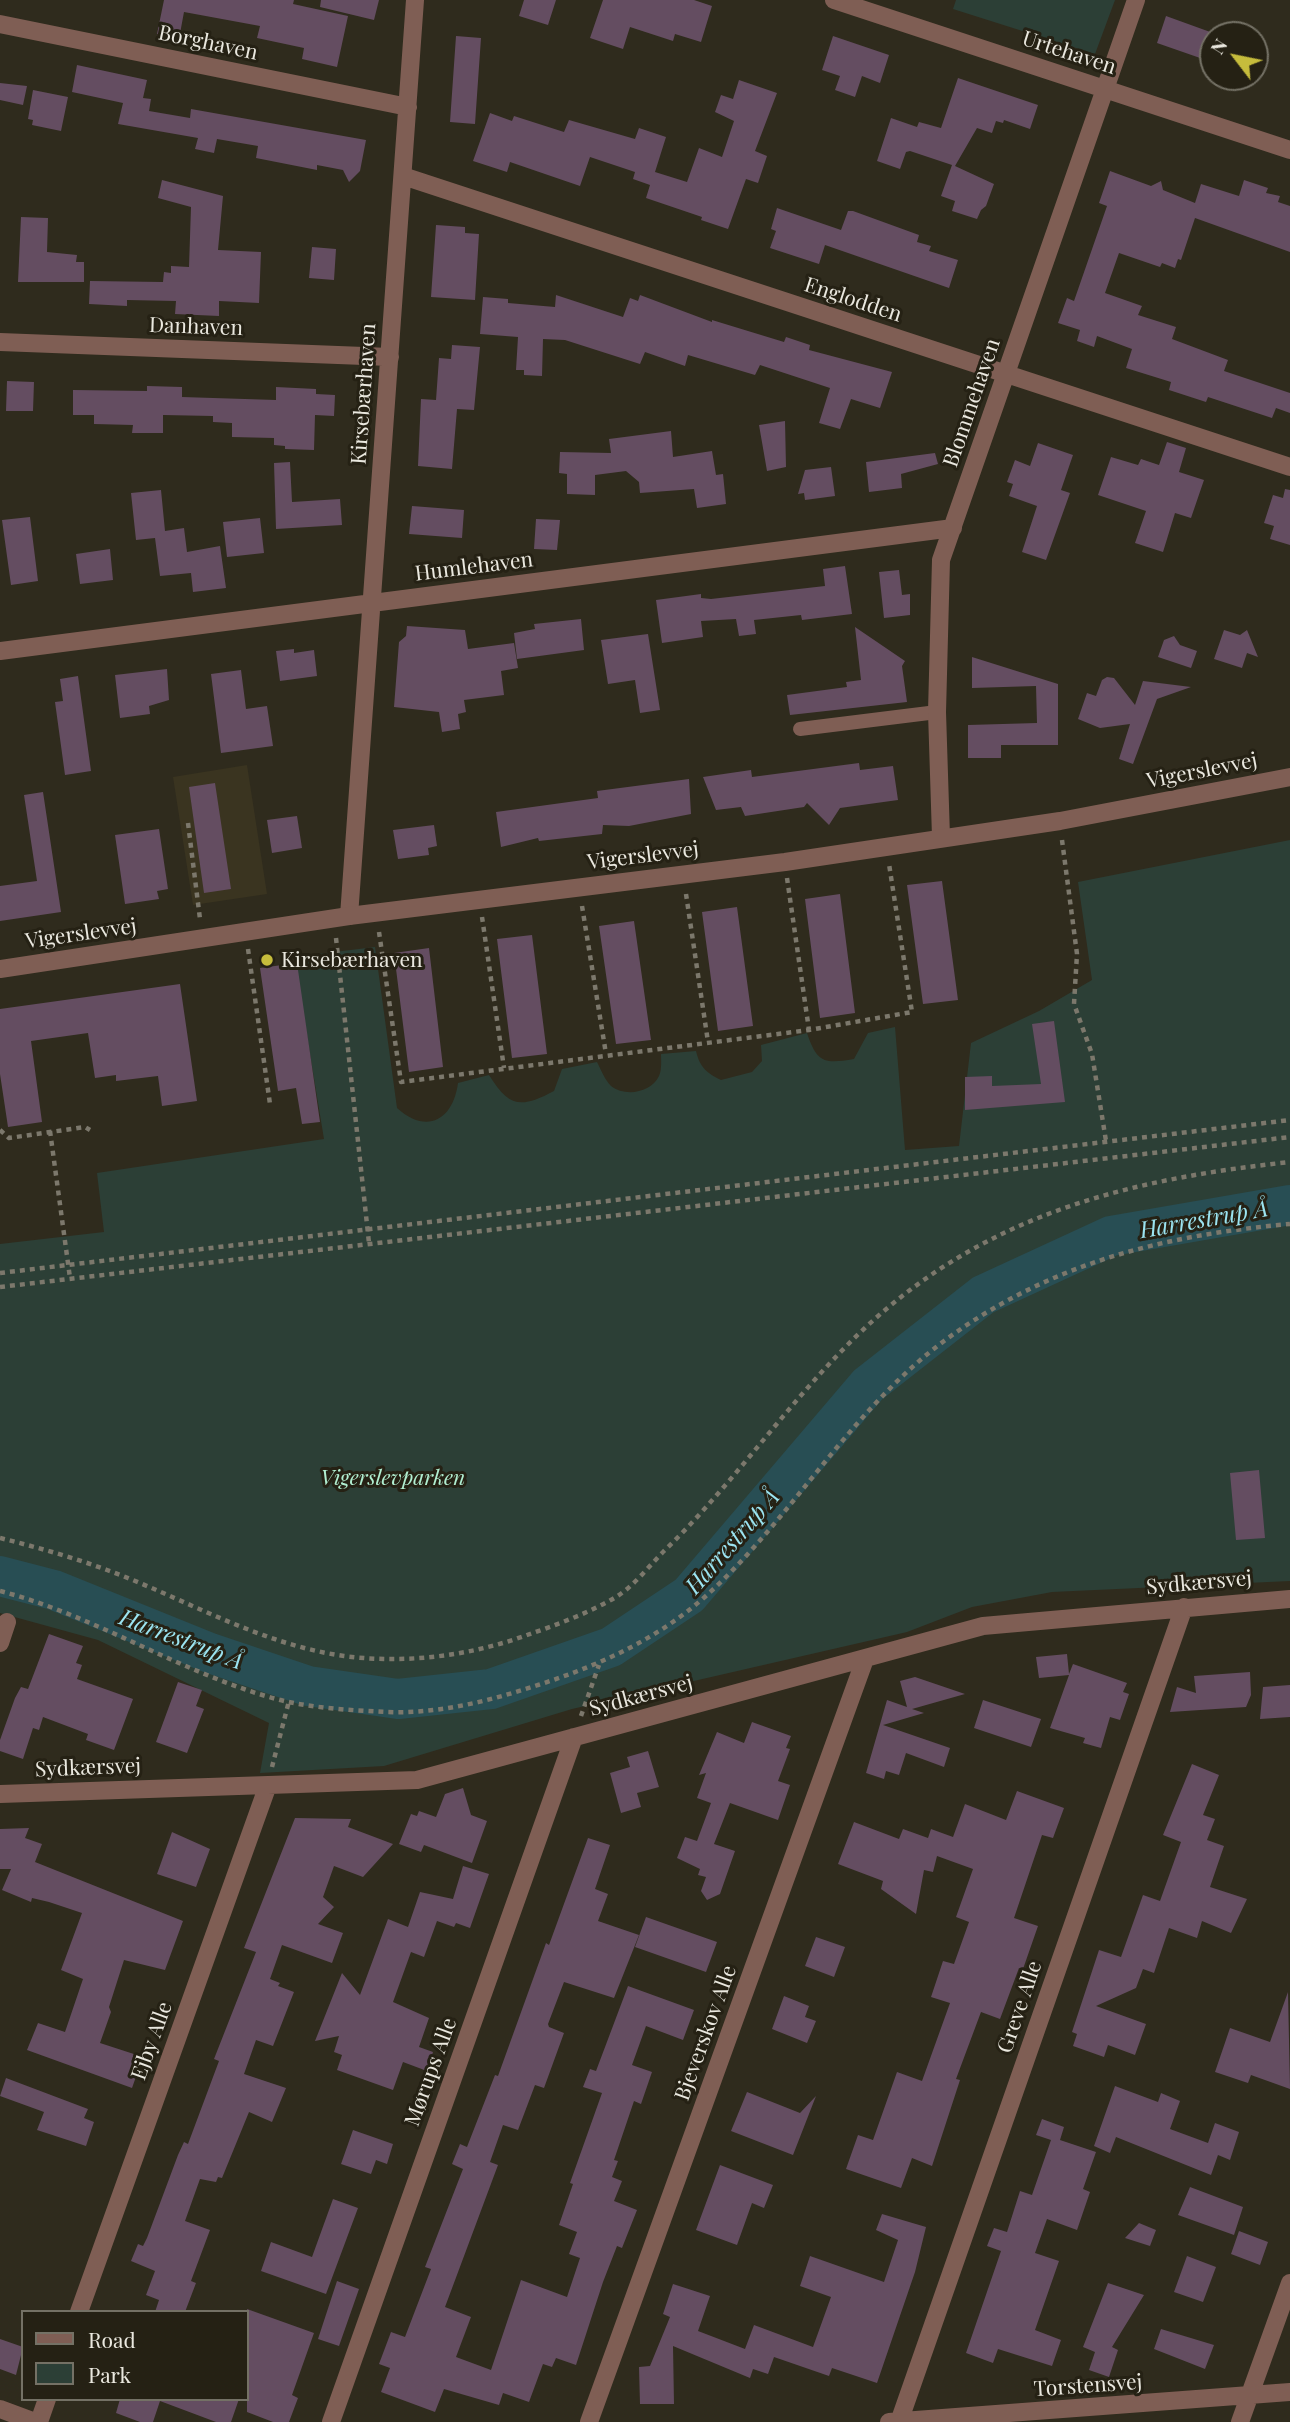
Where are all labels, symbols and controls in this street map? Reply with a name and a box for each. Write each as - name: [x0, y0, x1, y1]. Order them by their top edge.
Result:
- street label: Borghaven: [156, 20, 260, 66]
- north arrow: [1199, 21, 1269, 91]
- street label: Urtehaven: [1019, 26, 1119, 80]
- text: N: [1203, 33, 1233, 59]
- street label: Englodden: [801, 272, 905, 328]
- street label: Danhaven: [149, 313, 243, 341]
- street label: Kirsebærhaven: [346, 322, 382, 466]
- street label: Blommehaven: [938, 336, 1006, 470]
- street label: Humlehaven: [413, 547, 535, 587]
- street label: Vigerslevvej: [1145, 748, 1259, 794]
- street label: Vigerslevvej: [586, 837, 700, 875]
- street label: Vigerslevvej: [24, 914, 138, 954]
- place label: Kirsebærhaven: [281, 947, 423, 973]
- marker: Kirsebærhaven: [259, 952, 275, 968]
- water label: Harrestrup Å: [1138, 1195, 1270, 1245]
- park label: Vigerslevparken: [321, 1465, 465, 1491]
- water label: Harrestrup Å: [680, 1484, 786, 1600]
- street label: Sydkærsvej: [1145, 1566, 1253, 1600]
- water label: Harrestrup Å: [115, 1604, 247, 1676]
- street label: Sydkærsvej: [587, 1670, 695, 1722]
- street label: Sydkærsvej: [35, 1754, 141, 1782]
- street label: Greve Alle: [992, 1958, 1048, 2056]
- street label: Bjeverskov Alle: [670, 1962, 742, 2104]
- street label: Ejby Alle: [126, 1998, 178, 2084]
- street label: Mørups Alle: [400, 2014, 462, 2130]
- legend: [21, 2310, 248, 2401]
- text: Road: [88, 2325, 136, 2353]
- text: Park: [88, 2360, 131, 2388]
- street label: Torstensvej: [1033, 2370, 1143, 2402]

